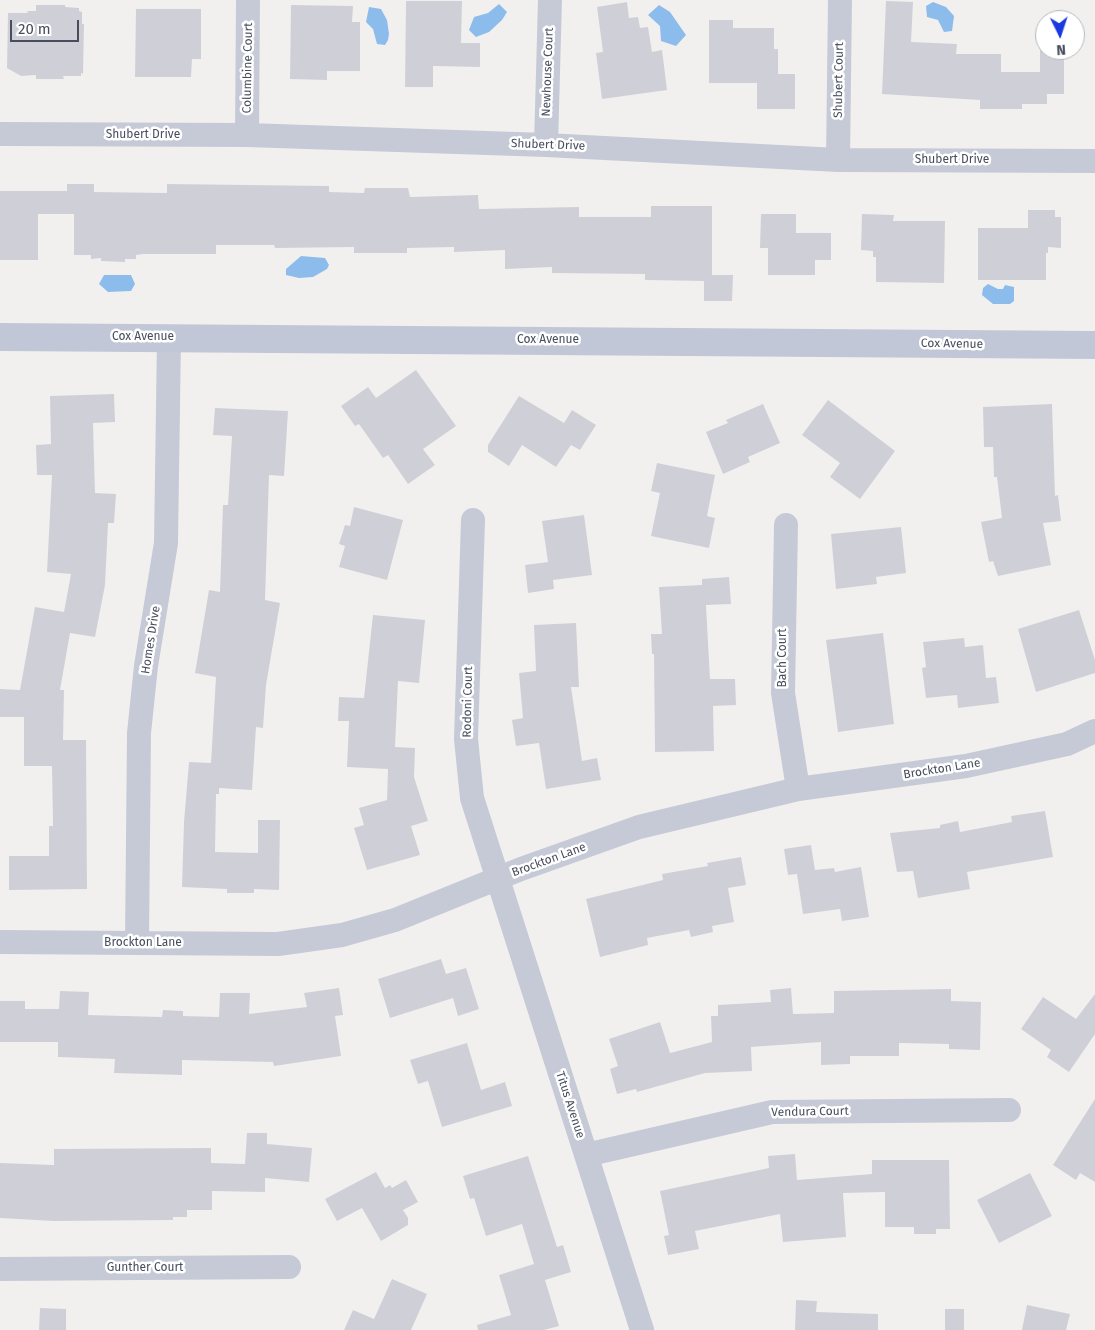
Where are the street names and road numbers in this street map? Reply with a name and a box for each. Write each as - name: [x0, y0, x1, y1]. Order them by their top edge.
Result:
- street label: Columbine Court: [240, 22, 256, 114]
- street label: Newhouse Court: [539, 27, 557, 117]
- street label: Shubert Court: [831, 42, 847, 118]
- street label: Shubert Drive: [106, 128, 180, 142]
- street label: Shubert Drive: [511, 137, 585, 153]
- street label: Shubert Drive: [915, 153, 989, 167]
- street label: Cox Avenue: [112, 330, 174, 344]
- street label: Cox Avenue: [517, 333, 579, 347]
- street label: Cox Avenue: [921, 336, 983, 352]
- street label: Homes Drive: [138, 605, 164, 675]
- street label: Bach Court: [776, 628, 790, 688]
- street label: Rodoni Court: [460, 666, 476, 738]
- street label: Brockton Lane: [902, 756, 982, 782]
- street label: Brockton Lane: [510, 840, 588, 880]
- street label: Brockton Lane: [104, 936, 182, 950]
- street label: Titus Avenue: [552, 1070, 588, 1140]
- street label: Vendura Court: [771, 1104, 849, 1120]
- street label: Gunther Court: [107, 1261, 183, 1275]

